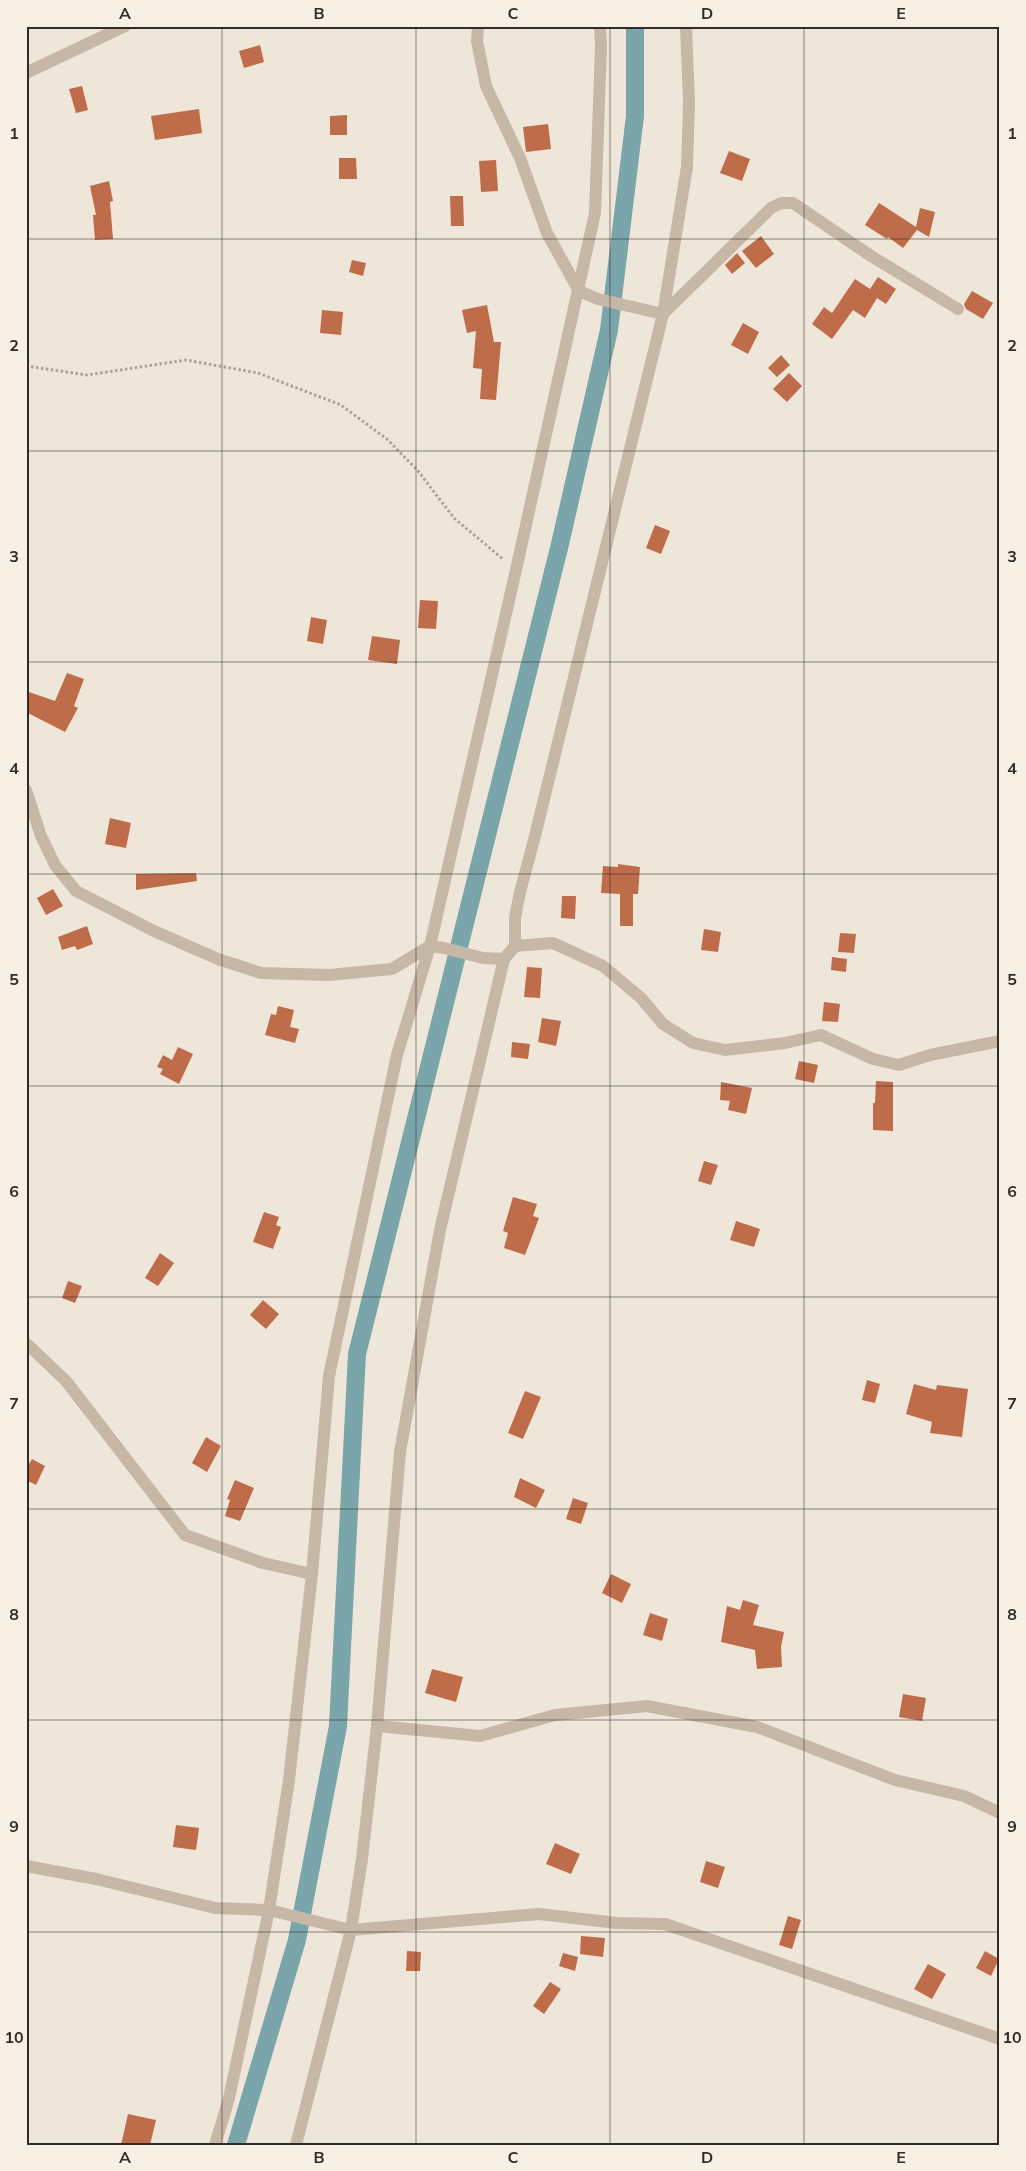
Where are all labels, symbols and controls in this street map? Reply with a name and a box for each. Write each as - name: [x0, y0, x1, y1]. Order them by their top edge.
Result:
- text: A: [119, 3, 131, 23]
- text: B: [313, 3, 325, 23]
- text: C: [508, 3, 519, 23]
- text: D: [701, 3, 713, 23]
- text: E: [896, 3, 906, 23]
- text: 1: [9, 123, 19, 143]
- text: 1: [1007, 123, 1017, 143]
- text: 2: [9, 335, 19, 355]
- text: 2: [1007, 335, 1017, 355]
- text: 3: [9, 546, 19, 566]
- text: 3: [1007, 546, 1017, 566]
- text: 4: [9, 758, 19, 778]
- text: 4: [1007, 758, 1017, 778]
- text: 5: [9, 969, 19, 989]
- text: 5: [1007, 969, 1017, 989]
- text: 6: [9, 1181, 19, 1201]
- text: 6: [1007, 1181, 1017, 1201]
- text: 7: [9, 1393, 19, 1413]
- text: 7: [1007, 1393, 1017, 1413]
- text: 8: [9, 1604, 19, 1624]
- text: 8: [1007, 1604, 1017, 1624]
- text: 9: [9, 1816, 19, 1836]
- text: 9: [1007, 1816, 1017, 1836]
- text: 10: [4, 2027, 24, 2047]
- text: 10: [1002, 2027, 1022, 2047]
- text: A: [119, 2147, 131, 2167]
- text: B: [313, 2147, 325, 2167]
- text: C: [508, 2147, 519, 2167]
- text: D: [701, 2147, 713, 2167]
- text: E: [896, 2147, 906, 2167]

